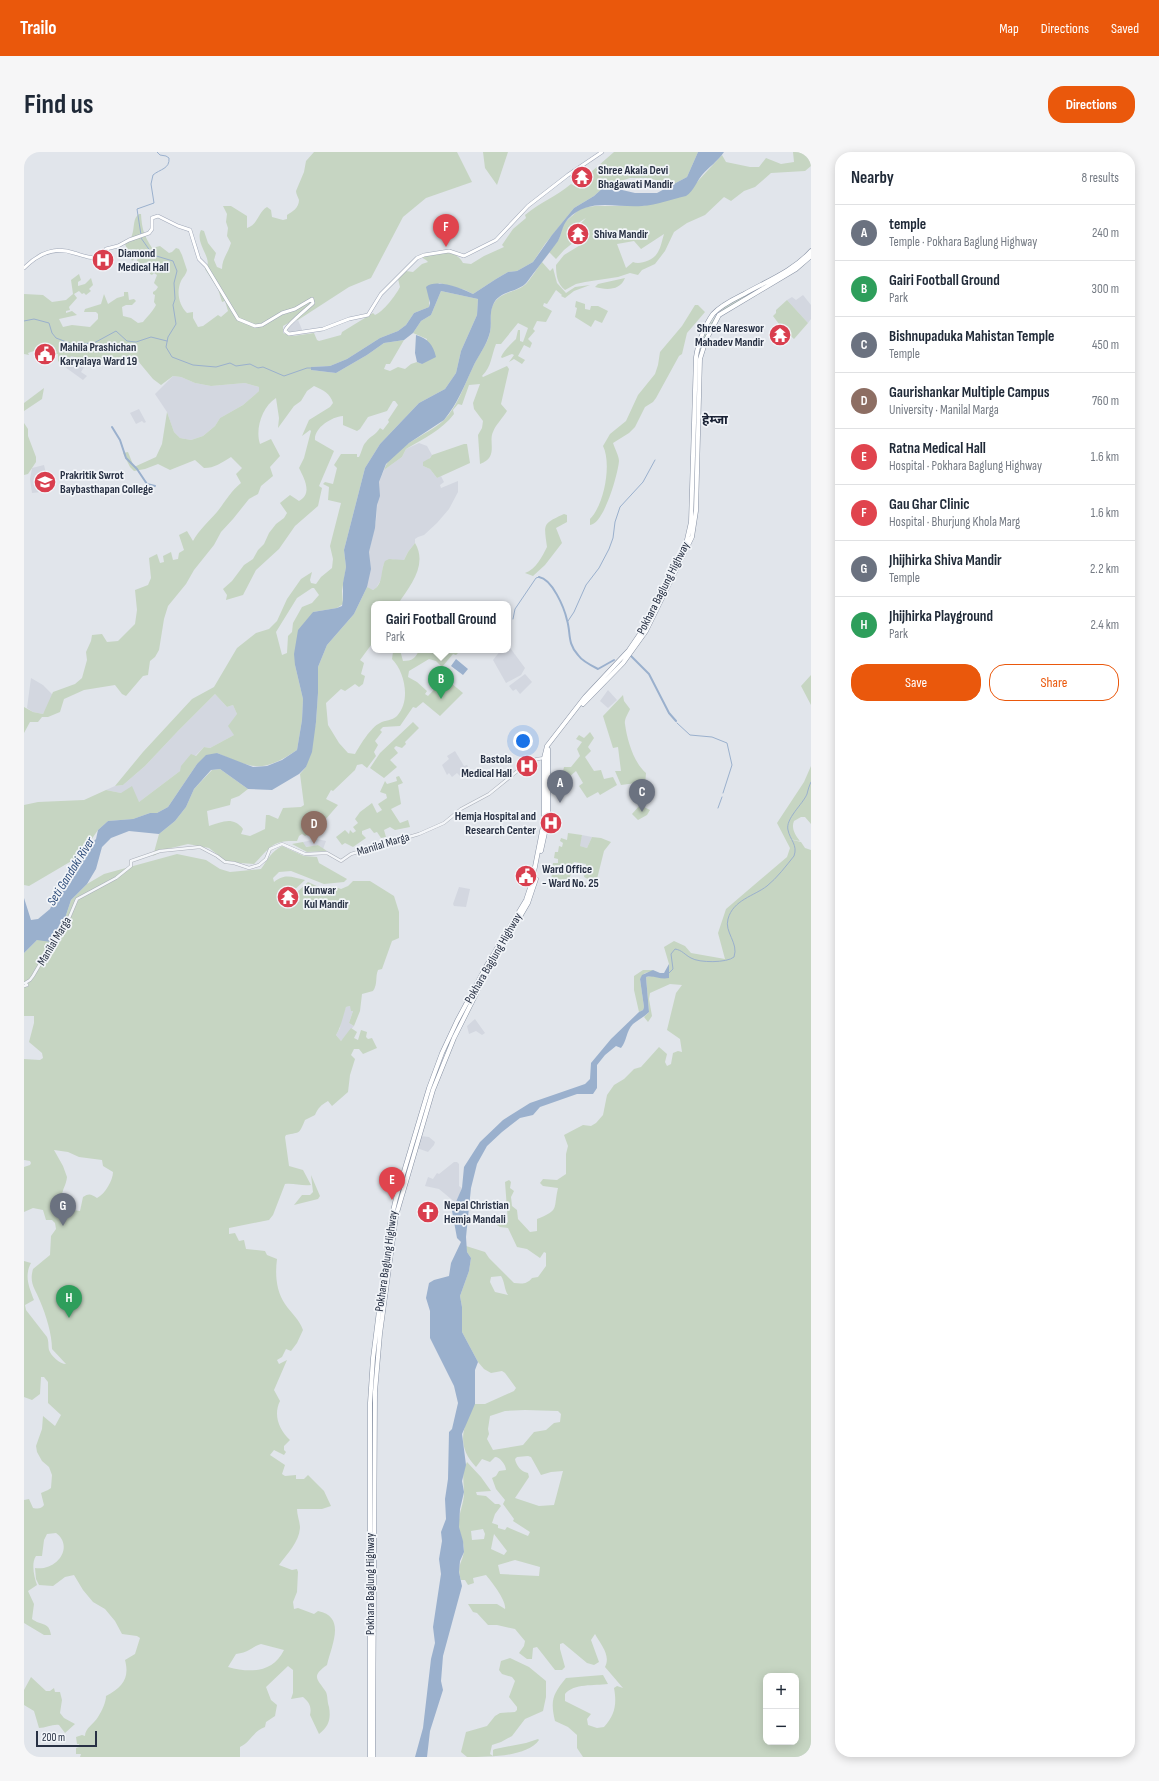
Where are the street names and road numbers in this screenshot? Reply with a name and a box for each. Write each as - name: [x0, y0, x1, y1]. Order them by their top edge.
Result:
- street label: Pokhara Baglung Highway: [634, 539, 693, 637]
- street label: Manilal Marga: [355, 829, 412, 860]
- street label: Pokhara Baglung Highway: [461, 910, 526, 1006]
- street label: Manilal Marga: [34, 914, 75, 968]
- street label: Pokhara Baglung Highway: [372, 1209, 401, 1313]
- street label: Pokhara Baglung Highway: [363, 1533, 378, 1635]

